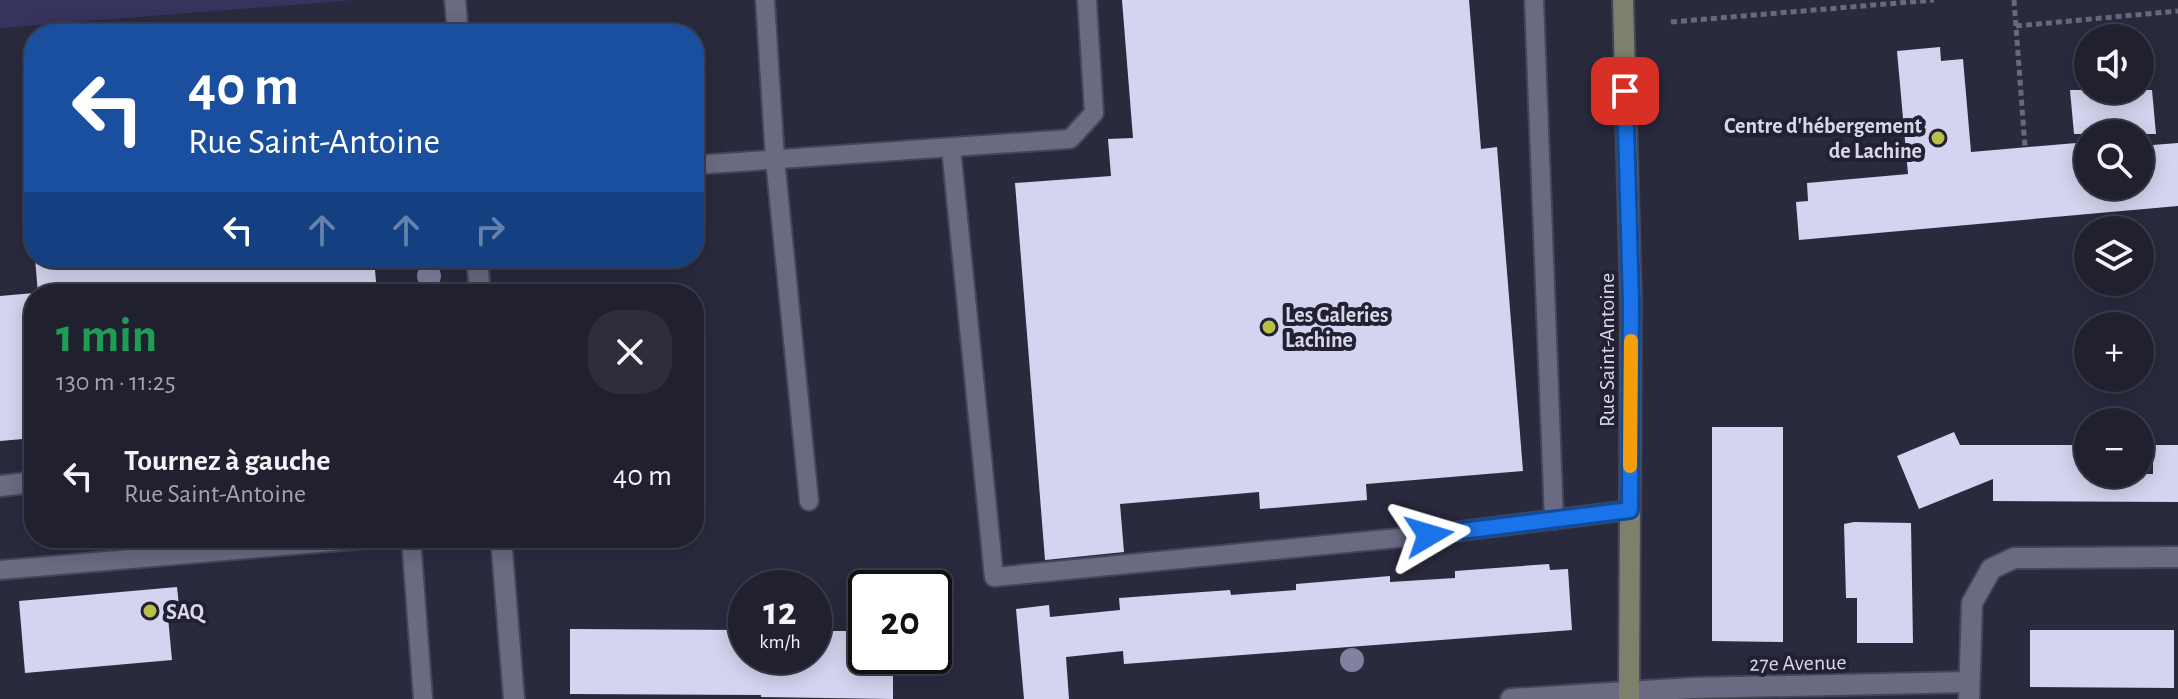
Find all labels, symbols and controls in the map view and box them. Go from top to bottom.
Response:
map controls [2074,24,2154,488]
button: sound [2074,24,2154,104]
icon: left [56,56,160,160]
pin [1591,57,1659,125]
text: 40 m [188,59,299,115]
icon: arrive [1603,69,1647,113]
place label: Centre d'hébergement de Lachine [1724,115,1923,162]
button: search [2074,120,2154,200]
text: Rue Saint-Antoine [188,124,440,160]
marker: Centre d'hébergement de Lachine [1929,129,1947,147]
icon: left [216,208,260,252]
icon: ahead [300,208,344,252]
icon: ahead [384,208,428,252]
icon: right [468,208,512,252]
button: layers [2074,216,2154,296]
street label: Rue Saint-Antoine [1596,273,1618,427]
place label: Les Galeries Lachine [1285,304,1388,351]
button: close [588,310,672,394]
button: + [2074,312,2154,392]
text: 1 min [56,313,157,361]
marker: Les Galeries Lachine [1260,318,1278,336]
text: 130 m · 11:25 [56,369,176,395]
button: − [2074,408,2154,488]
text: Tournez à gauche [124,446,331,476]
icon: left [56,454,100,498]
text: 40 m [613,461,672,491]
text: Rue Saint-Antoine [124,481,306,507]
position arrow [1387,493,1471,577]
speed limit sign: 20 [848,570,952,674]
text: 12 [763,592,797,632]
place label: SAQ [166,601,207,624]
marker: SAQ [141,602,159,620]
text: km/h [759,632,801,652]
street label: 27e Avenue [1749,651,1847,675]

